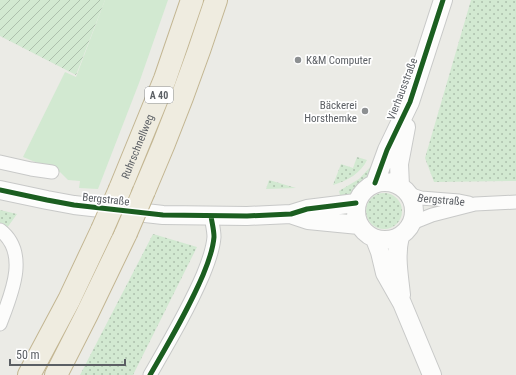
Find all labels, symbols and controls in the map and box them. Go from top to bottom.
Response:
place label: K&M Computer [306,54,372,67]
marker: K&M Computer [293,55,303,65]
street label: Vierhausstraße [385,56,420,122]
road number: A 40 [145,87,173,103]
place label: Bäckerei Horsthemke [304,99,357,125]
marker: Bäckerei Horsthemke [360,106,370,116]
street label: Ruhrschnellweg [119,112,157,181]
street label: Bergstraße [82,191,130,208]
street label: Bergstraße [416,191,466,209]
scale bar [10,341,125,367]
text: 50 m [16,348,40,362]

